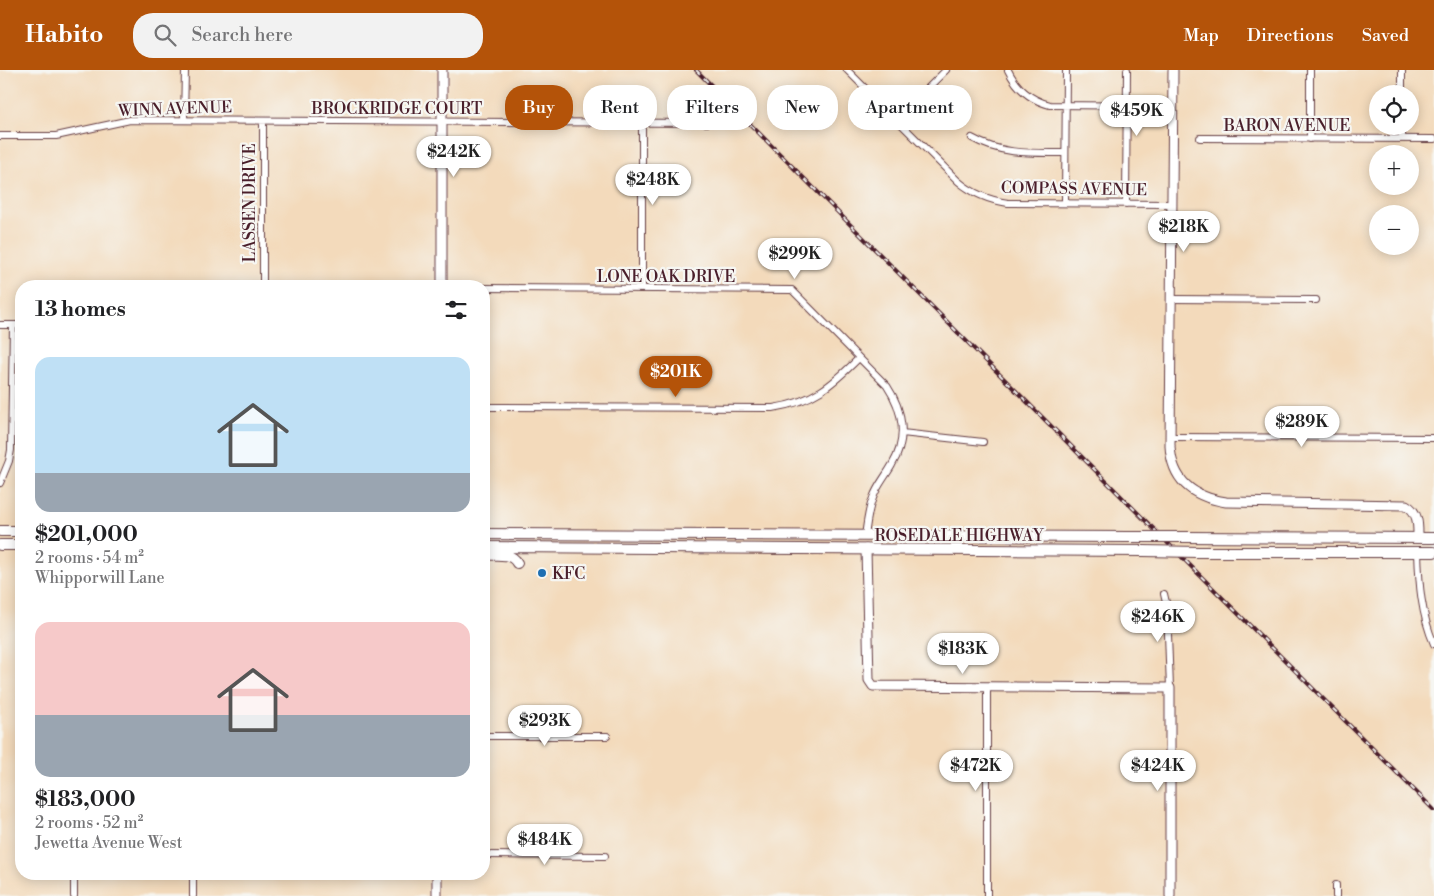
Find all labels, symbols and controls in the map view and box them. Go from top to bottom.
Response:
search box [133,13,483,58]
text: Habito [25,20,103,50]
icon: search [151,21,179,49]
text: Search here [191,23,293,47]
text: Map [1183,24,1219,47]
text: Directions [1247,24,1334,47]
text: Saved [1362,24,1409,47]
chip: Buy [505,85,573,130]
chip: Rent [583,85,657,130]
chip: Filters [667,85,757,130]
chip: New [767,85,838,130]
chip: Apartment [848,85,972,130]
map controls [1369,85,1419,255]
button: locate [1369,85,1419,135]
pin: $459K [1102,94,1172,137]
street label: WINN AVENUE [117,97,232,121]
street label: BROCKRIDGE COURT [311,99,482,119]
text: $459K [1110,101,1164,121]
street label: BARON AVENUE [1223,116,1350,136]
pin: $242K [419,136,489,178]
text: $242K [427,142,481,162]
street label: LASSEN DRIVE [240,144,260,262]
button: + [1369,145,1419,195]
pin: $248K [618,164,688,206]
text: $248K [626,170,680,190]
street label: COMPASS AVENUE [1001,178,1147,200]
button: − [1369,205,1419,255]
pin: $218K [1149,210,1219,253]
text: $218K [1159,217,1209,237]
pin: $299K [760,238,830,280]
text: $299K [769,244,821,264]
street label: LONE OAK DRIVE [597,267,735,287]
icon: filters [442,296,470,324]
text: 13 homes [35,297,126,323]
pin: $201K [641,356,711,398]
text: $201K [650,362,702,382]
icon: home [208,390,298,480]
pin: $289K [1267,406,1337,448]
text: $289K [1276,412,1328,432]
text: $201,000 [35,522,138,548]
street label: ROSEDALE HIGHWAY [875,526,1045,546]
text: 2 rooms · 54 m² [35,548,144,568]
place label: KFC [552,564,585,584]
marker: KFC [536,567,548,579]
text: Whipporwill Lane [35,568,165,588]
pin: $246K [1123,600,1193,643]
text: $246K [1131,607,1185,627]
pin: $183K [928,632,998,675]
text: $183K [938,639,988,659]
icon: home [208,655,298,745]
pin: $293K [510,704,580,747]
text: $293K [519,711,571,731]
pin: $472K [941,750,1011,792]
pin: $424K [1123,750,1193,792]
text: $472K [950,756,1002,776]
text: $424K [1131,756,1185,776]
text: $183,000 [35,787,136,813]
text: 2 rooms · 52 m² [35,813,143,833]
pin: $484K [510,824,580,866]
text: $484K [518,830,572,850]
text: Jewetta Avenue West [35,833,182,853]

